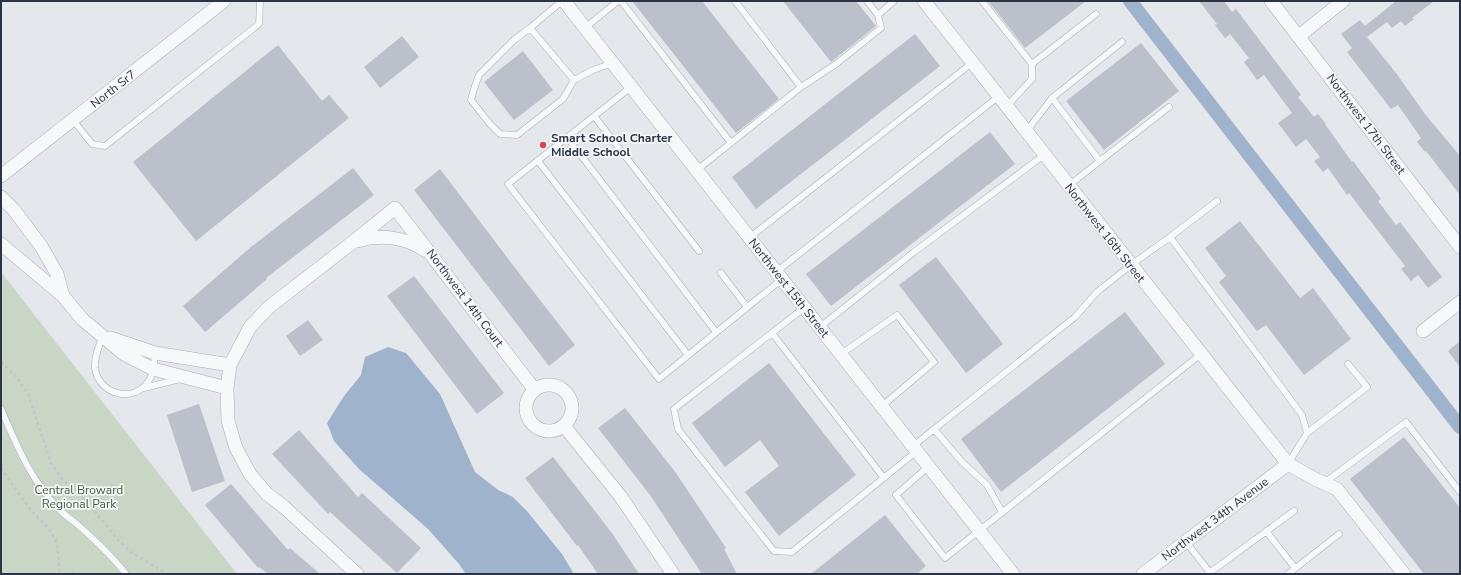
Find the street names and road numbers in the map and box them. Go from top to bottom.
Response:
street label: North Sr7 [87,66,139,112]
street label: Northwest 17th Street [1323,71,1410,178]
street label: Northwest 16th Street [1061,180,1149,287]
street label: Northwest 15th Street [745,235,833,342]
street label: Northwest 14th Court [423,246,508,351]
street label: Northwest 34th Avenue [1158,474,1272,564]

